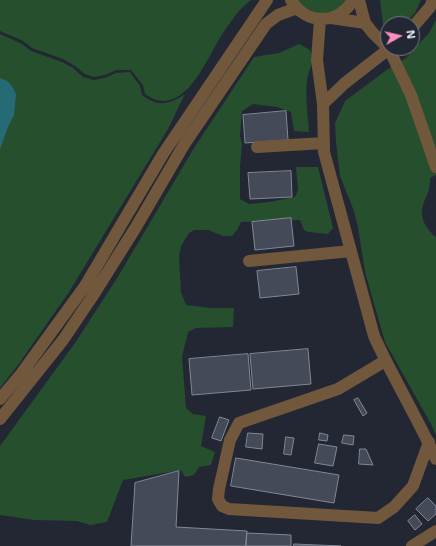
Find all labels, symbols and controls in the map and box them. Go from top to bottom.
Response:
north arrow [380,16,420,56]
text: N [403,29,419,40]

